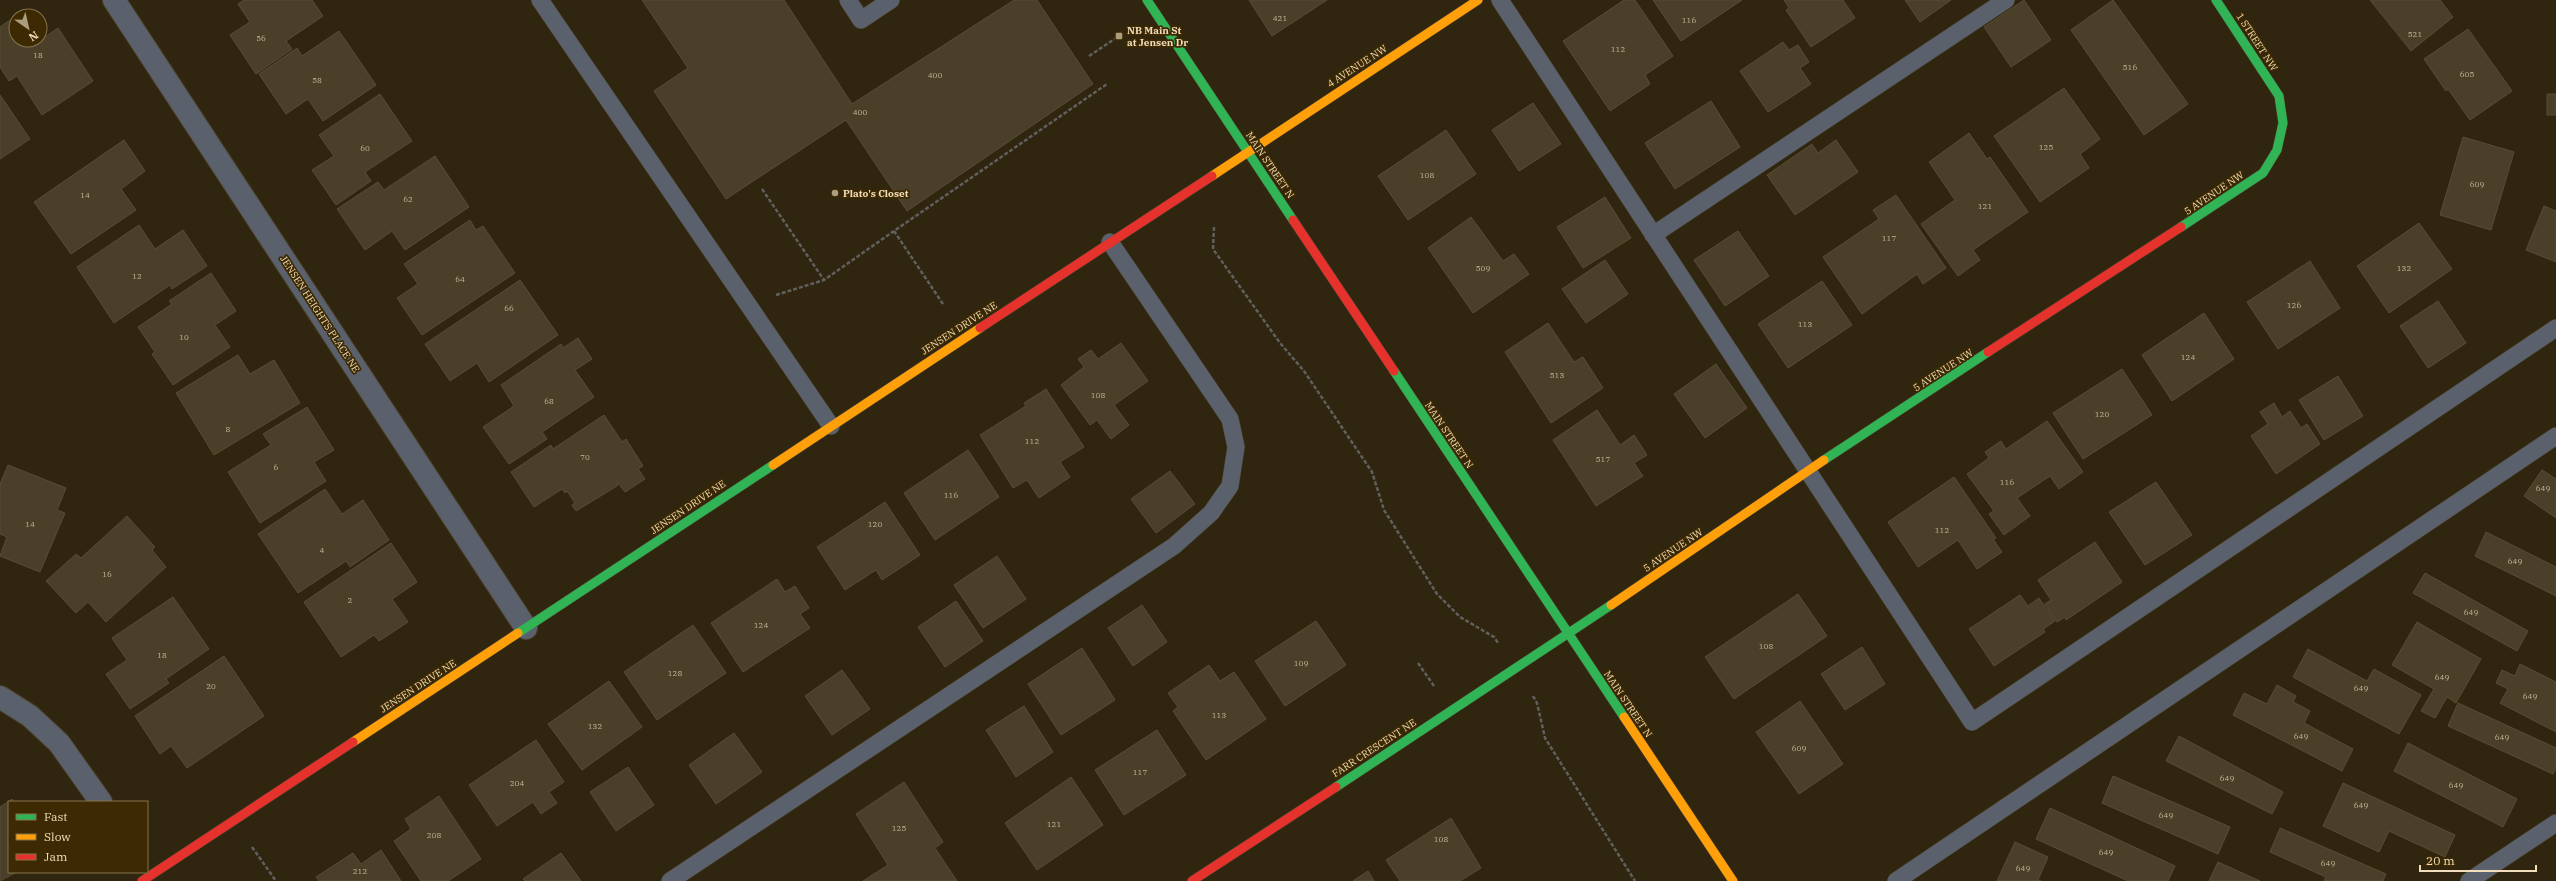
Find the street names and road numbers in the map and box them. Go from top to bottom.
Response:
street label: 1 STREET NW [2233,11,2281,74]
street label: 4 AVENUE NW [1324,42,1390,90]
street label: MAIN STREET N [1243,129,1297,201]
street label: 5 AVENUE NW [2182,168,2247,218]
street label: JENSEN HEIGHTS PLACE NE [277,253,363,375]
street label: JENSEN DRIVE NE [919,299,999,357]
street label: 5 AVENUE NW [1910,346,1976,394]
street label: MAIN STREET N [1422,399,1476,471]
street label: JENSEN DRIVE NE [648,477,728,537]
street label: 5 AVENUE NW [1641,525,1706,575]
street label: JENSEN DRIVE NE [378,657,458,715]
street label: MAIN STREET N [1601,668,1655,740]
street label: FARR CRESCENT NE [1330,716,1418,780]

